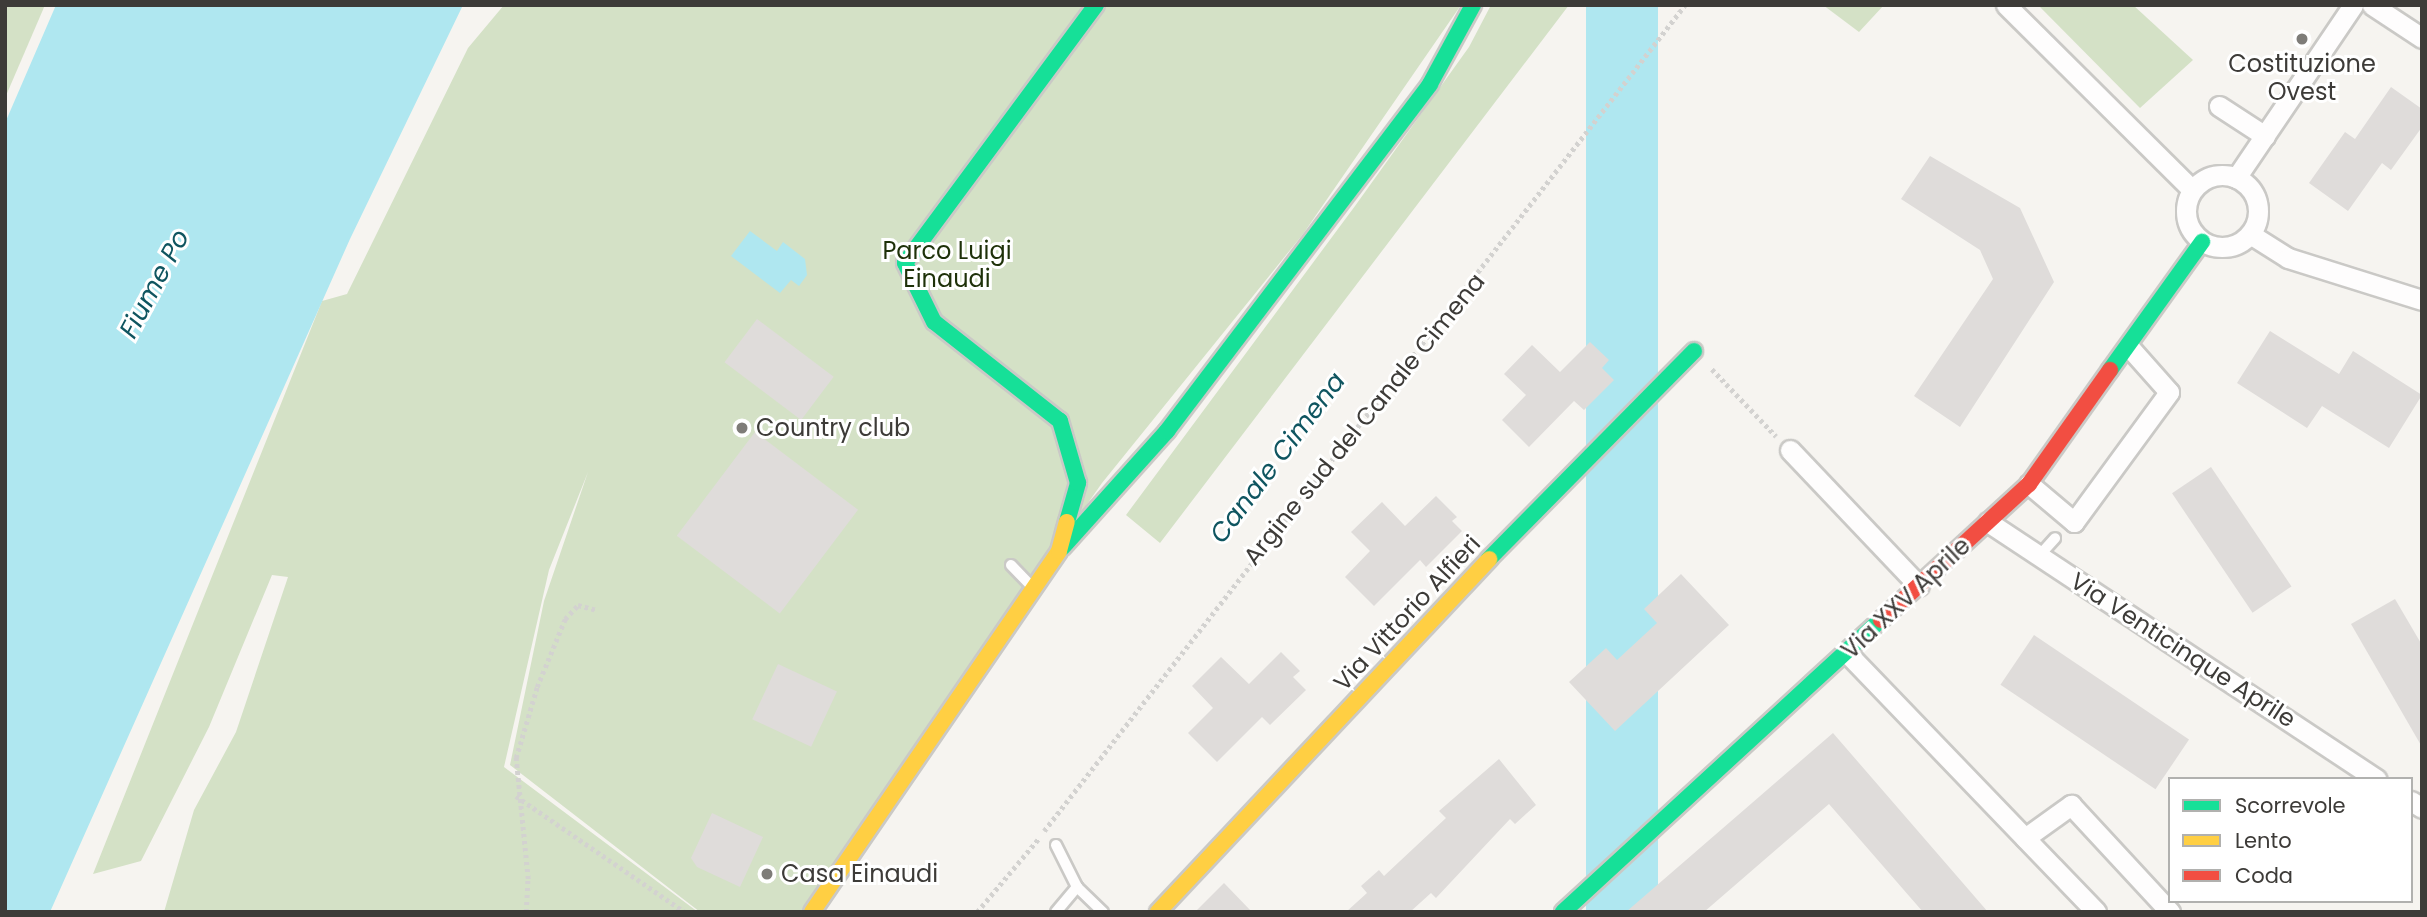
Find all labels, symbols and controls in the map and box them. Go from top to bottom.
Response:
marker: Costituzione Ovest [2294,31,2310,47]
place label: Costituzione Ovest [2228,50,2376,106]
water label: Fiume Po [113,224,197,344]
park label: Parco Luigi Einaudi [882,237,1012,293]
street label: Argine sud del Canale Cimena [1237,267,1491,571]
water label: Canale Cimena [1204,366,1352,550]
place label: Country club [756,414,910,442]
marker: Country club [734,420,750,436]
street label: Via Vittorio Alfieri [1328,529,1486,697]
street label: Via XXV Aprile [1836,531,1976,665]
street label: Via Venticinque Aprile [2065,566,2301,734]
legend [2168,777,2413,903]
text: Scorrevole [2235,791,2346,820]
text: Lento [2235,826,2292,855]
place label: Casa Einaudi [781,860,938,888]
text: Coda [2235,861,2293,890]
marker: Casa Einaudi [759,866,775,882]

